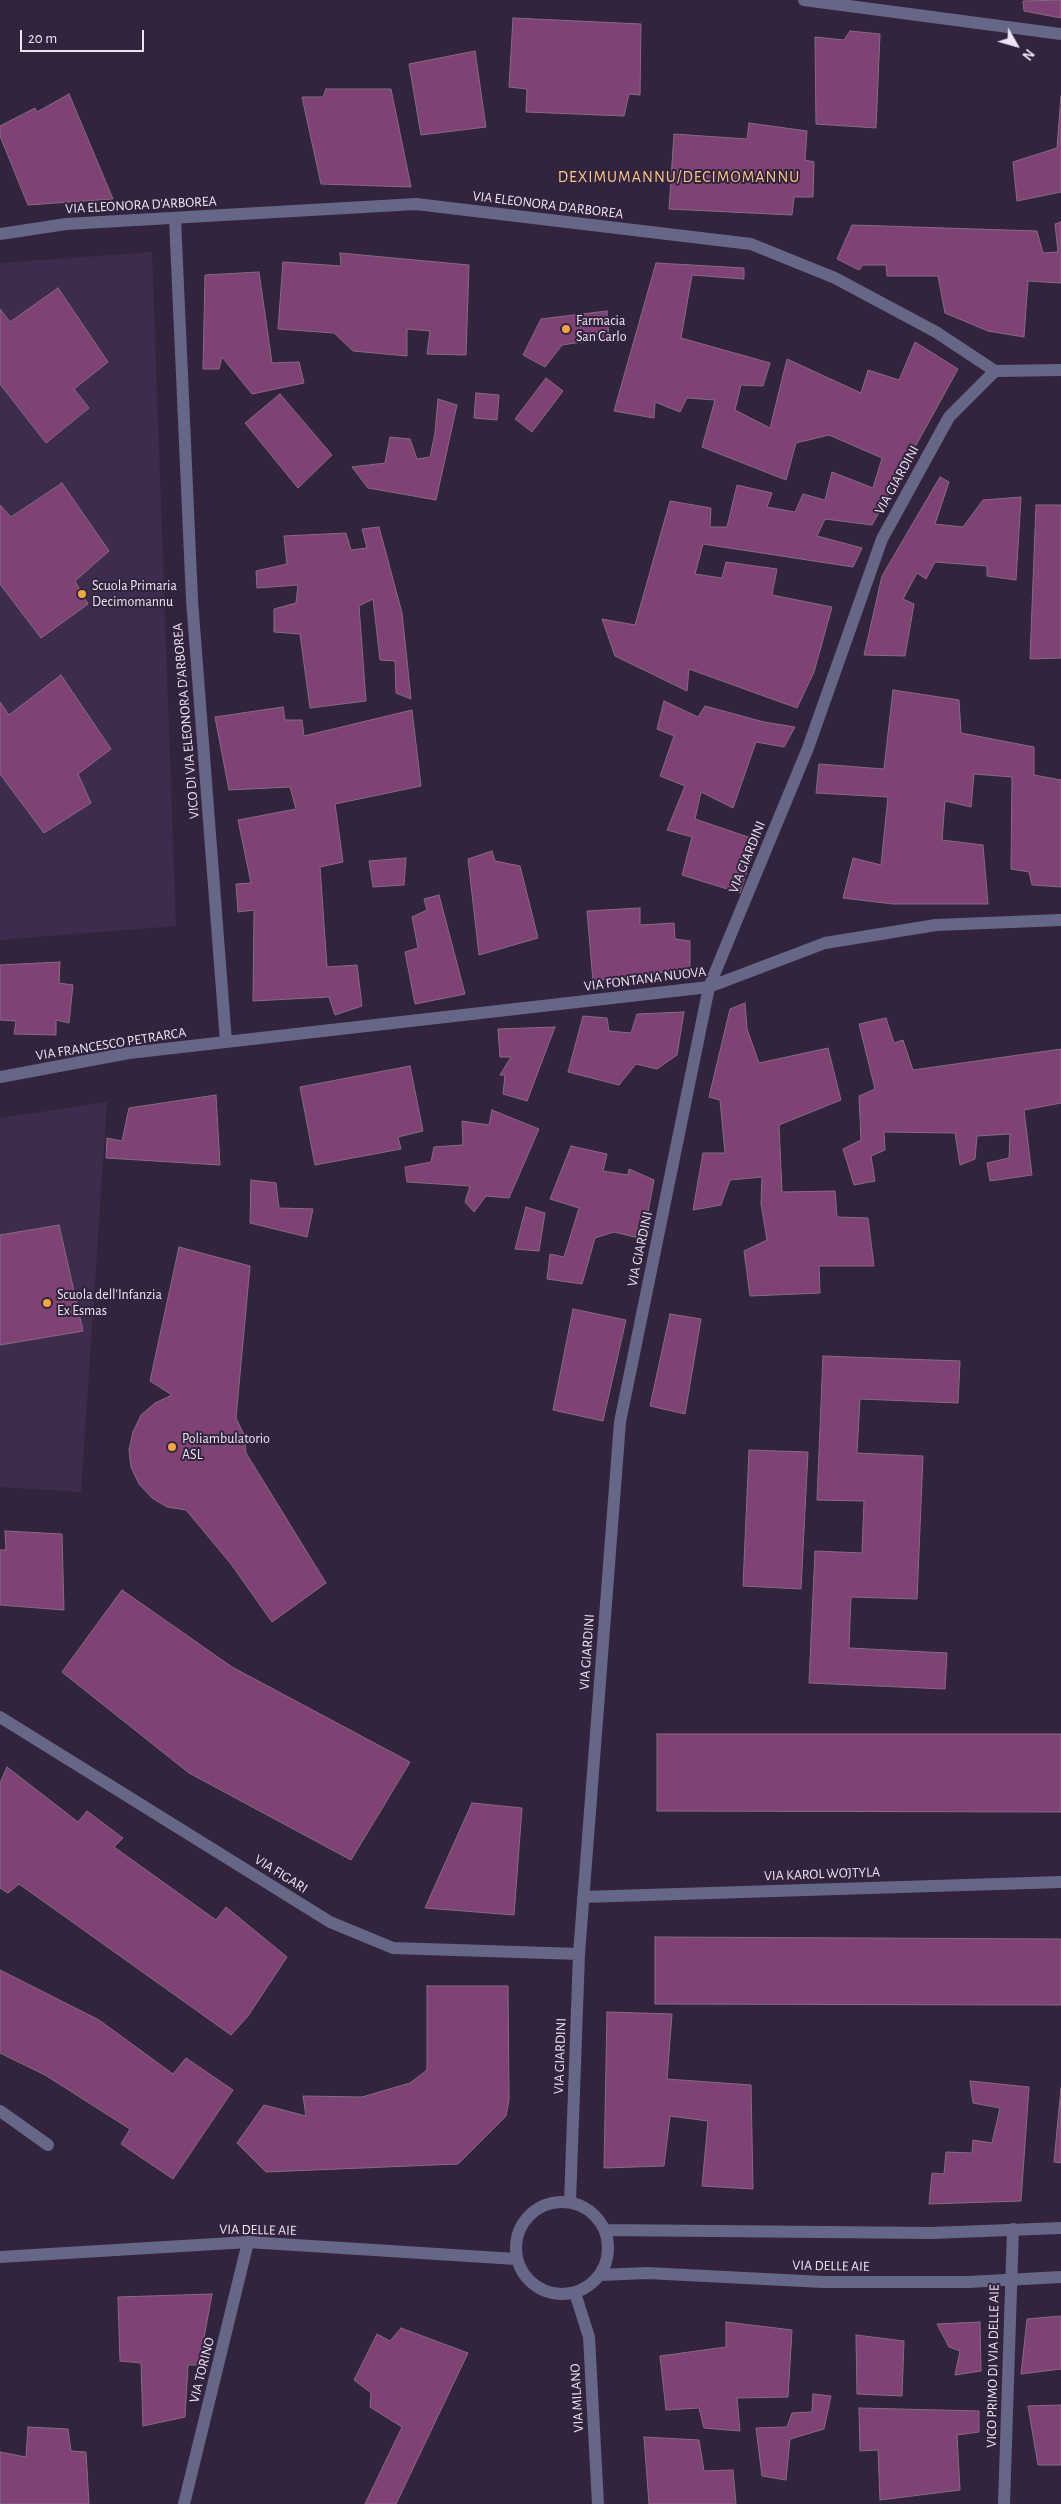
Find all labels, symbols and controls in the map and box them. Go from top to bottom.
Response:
scale bar [22,20,146,52]
north arrow [991,20,1041,70]
text: 20 m [28,31,57,46]
text: N [1019,46,1036,62]
district label: DEXIMUMANNU/DECIMOMANNU [555,167,803,187]
street label: VIA ELEONORA D'ARBOREA [472,187,624,223]
street label: VIA ELEONORA D'ARBOREA [65,193,217,217]
place label: Farmacia San Carlo [576,313,627,346]
marker: Farmacia San Carlo [560,323,572,335]
street label: VIA GIARDINI [871,443,923,517]
place label: Scuola Primaria Decimomannu [92,578,177,610]
marker: Scuola Primaria Decimomannu [76,588,88,600]
street label: VICO DI VIA ELEONORA D'ARBOREA [169,622,203,820]
street label: VIA GIARDINI [725,819,769,895]
street label: VIA FONTANA NUOVA [583,963,707,995]
street label: VIA FRANCESCO PETRARCA [35,1024,187,1064]
street label: VIA GIARDINI [624,1210,656,1288]
place label: Scuola dell'Infanzia Ex Esmas [57,1287,162,1320]
marker: Scuola dell'Infanzia Ex Esmas [41,1297,53,1309]
place label: Poliambulatorio ASL [182,1431,270,1464]
marker: Poliambulatorio ASL [166,1441,178,1453]
street label: VIA GIARDINI [576,1613,598,1691]
street label: VIA FIGARI [251,1851,311,1897]
street label: VIA KAROL WOJTYLA [764,1864,880,1884]
street label: VIA GIARDINI [550,2018,570,2094]
street label: VIA DELLE AIE [219,2221,297,2239]
street label: VIA DELLE AIE [792,2257,870,2275]
street label: VICO PRIMO DI VIA DELLE AIE [983,2284,1003,2448]
street label: VIA TORINO [186,2335,218,2405]
street label: VIA MILANO [567,2363,587,2433]

